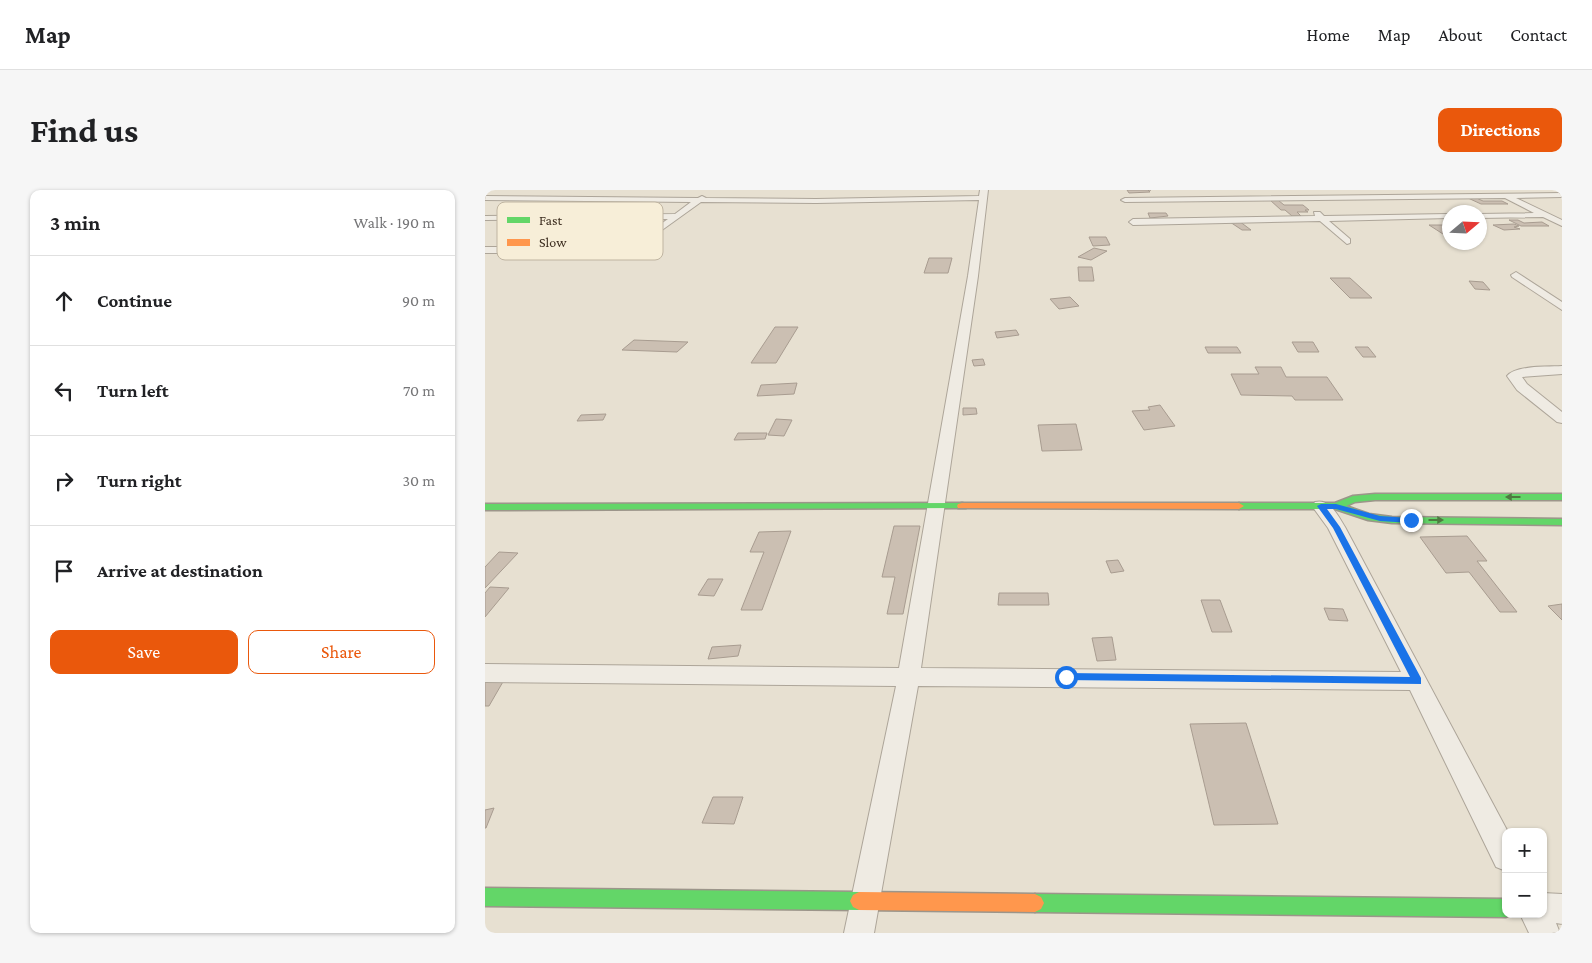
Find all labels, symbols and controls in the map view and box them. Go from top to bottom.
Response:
text: Map [25,21,71,48]
text: Home [1307,25,1350,45]
text: Map [1378,25,1410,45]
text: About [1438,25,1482,45]
text: Contact [1510,25,1567,45]
button: Directions [1438,108,1562,152]
text: Find us [30,111,138,150]
legend [497,202,663,260]
north arrow [1442,205,1487,250]
text: 3 min [50,211,100,235]
text: Fast [539,212,563,228]
text: Walk · 190 m [354,214,435,231]
text: Slow [539,234,567,250]
icon: ahead [50,287,78,315]
text: Continue [97,290,172,311]
text: 90 m [402,292,435,309]
icon: left [50,377,78,405]
text: Turn left [97,380,169,401]
text: 70 m [403,382,435,399]
icon: right [50,467,78,495]
text: Turn right [97,470,182,491]
text: 30 m [403,472,435,489]
one-way arrow [1505,493,1521,501]
route end [1400,509,1423,532]
one-way arrow [1428,517,1444,525]
icon: arrive [50,557,78,585]
text: Arrive at destination [97,560,263,581]
button: Save [50,630,238,674]
button: Share [248,630,435,674]
route start [1055,666,1078,689]
map controls [1502,828,1547,918]
button: + [1502,828,1547,873]
button: − [1502,873,1547,918]

